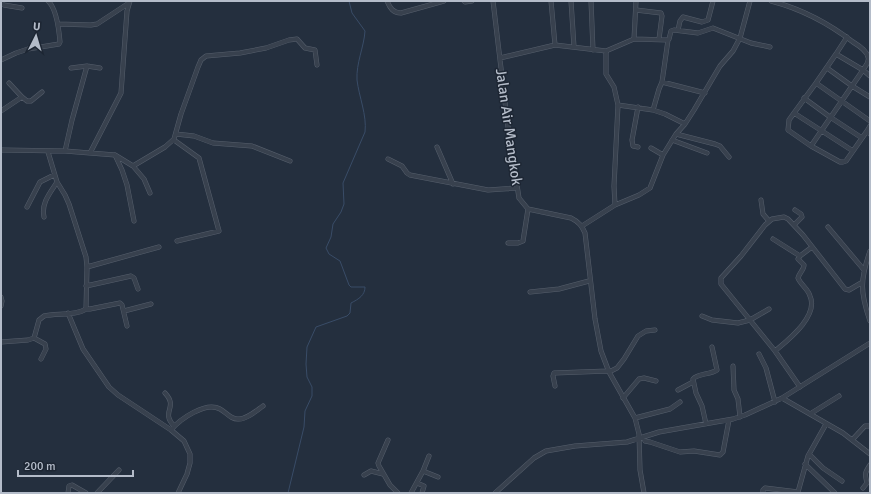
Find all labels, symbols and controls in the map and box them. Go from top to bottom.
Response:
north arrow [16,16,56,56]
text: U [33,20,41,33]
street label: Jalan Air Mangkok [492,67,526,187]
scale bar [18,452,133,478]
text: 200 m [24,459,56,474]

